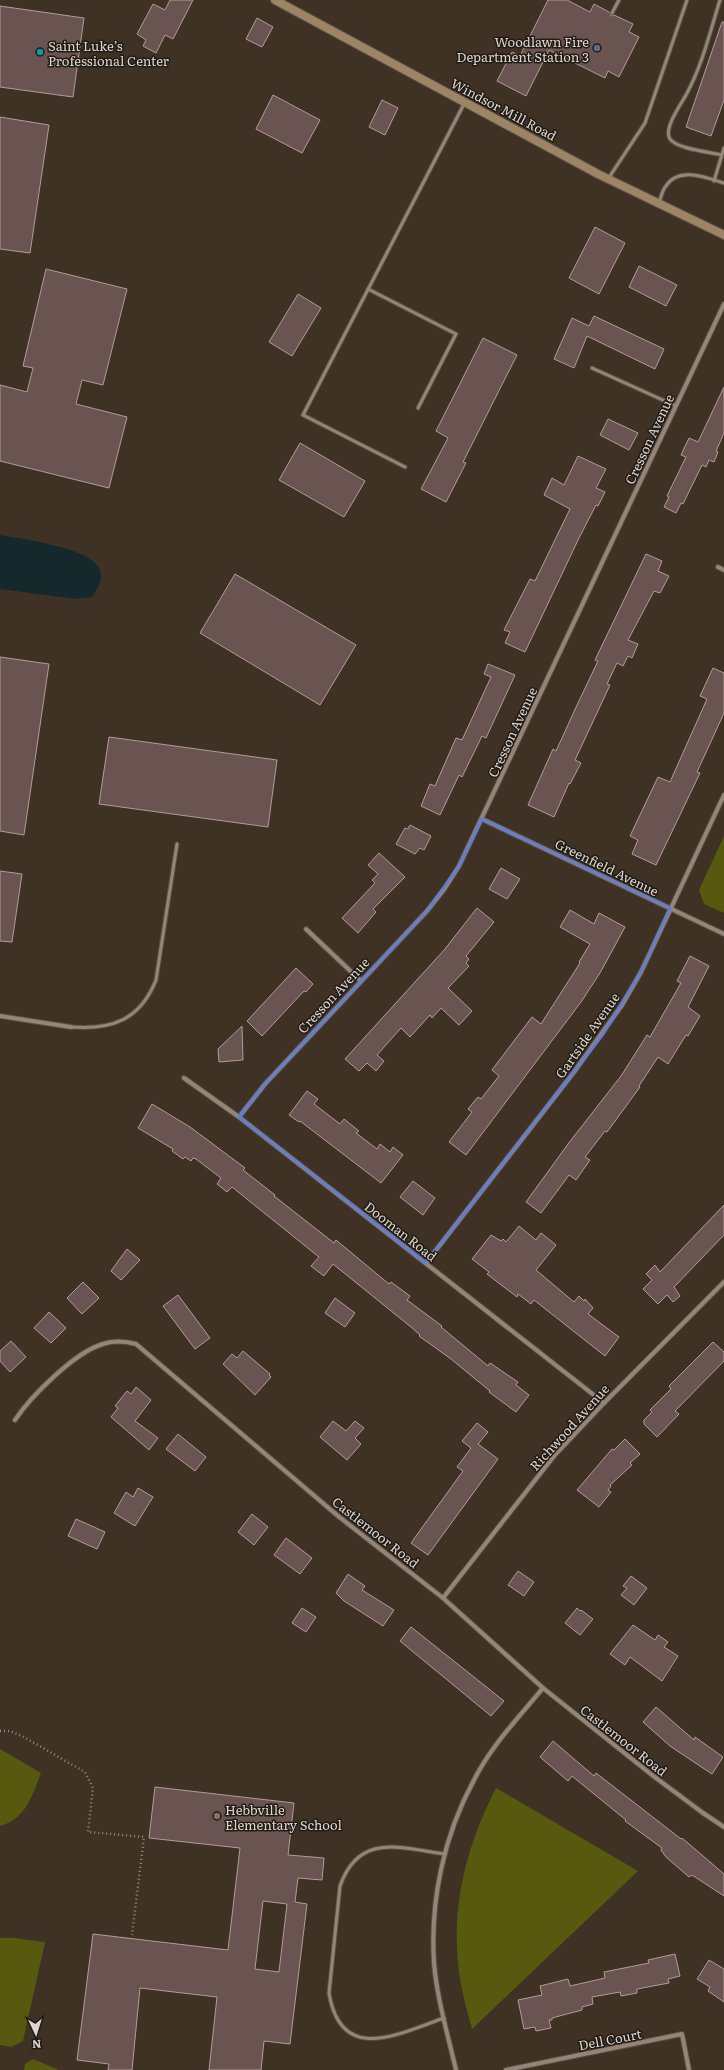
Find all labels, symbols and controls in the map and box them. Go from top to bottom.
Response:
place label: Woodlawn Fire Department Station 3 [456,32,589,66]
place label: Saint Luke’s Professional Center [48,36,170,70]
marker: Woodlawn Fire Department Station 3 [592,43,602,53]
marker: Saint Luke’s Professional Center [35,47,45,57]
street label: Windsor Mill Road [448,73,560,145]
street label: Cresson Avenue [620,390,678,487]
street label: Cresson Avenue [483,683,541,780]
street label: Greenfield Avenue [552,834,662,900]
street label: Cresson Avenue [293,953,373,1037]
street label: Gartside Avenue [550,988,624,1082]
street label: Dooman Road [361,1197,441,1265]
street label: Richwood Avenue [525,1379,613,1474]
street label: Castlemoor Road [329,1492,423,1572]
street label: Castlemoor Road [577,1700,671,1780]
place label: Hebbville Elementary School [225,1800,342,1834]
marker: Hebbville Elementary School [212,1811,222,1821]
north arrow [16,2014,56,2054]
street label: Dell Court [577,2023,644,2054]
text: N [32,2037,42,2053]

